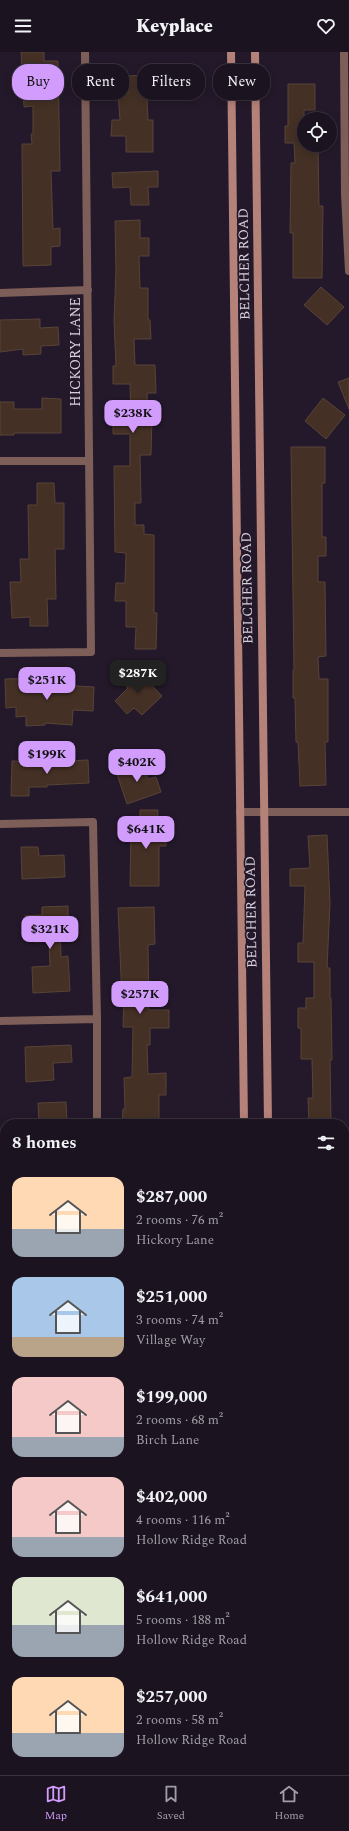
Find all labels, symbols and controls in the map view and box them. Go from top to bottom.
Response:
text: Keyplace [136,13,213,40]
icon: menu [12,15,34,37]
icon: heart [315,15,337,37]
chip: Buy [12,64,64,100]
chip: Rent [72,64,129,100]
chip: Filters [137,64,205,100]
chip: New [213,64,270,100]
map controls [297,112,337,152]
button: locate [297,112,337,152]
street label: BELCHER ROAD [233,208,255,320]
street label: HICKORY LANE [65,297,86,407]
pin: $238K [105,400,161,434]
text: $238K [113,403,153,423]
street label: BELCHER ROAD [236,532,258,644]
pin: $287K [110,660,166,694]
text: $287K [118,663,158,683]
pin: $251K [19,667,75,701]
text: $251K [27,670,67,690]
pin: $199K [19,741,75,775]
text: $199K [27,744,67,764]
pin: $402K [109,749,165,783]
text: $402K [117,752,157,772]
pin: $641K [118,816,174,850]
text: $641K [126,819,166,839]
street label: BELCHER ROAD [240,856,262,968]
pin: $321K [22,916,78,950]
text: $321K [30,919,70,939]
pin: $257K [112,981,168,1015]
text: $257K [120,984,160,1004]
text: 8 homes [12,1130,77,1156]
icon: filters [315,1132,337,1154]
text: $287,000 [136,1184,207,1210]
icon: home [44,1193,92,1241]
text: 2 rooms · 76 m² [136,1210,223,1230]
text: Hickory Lane [136,1230,214,1250]
text: $251,000 [136,1284,207,1310]
icon: home [44,1293,92,1341]
text: 3 rooms · 74 m² [136,1310,223,1330]
text: Village Way [136,1330,205,1350]
text: $199,000 [136,1384,207,1410]
icon: home [44,1393,92,1441]
text: 2 rooms · 68 m² [136,1410,223,1430]
text: Birch Lane [136,1430,199,1450]
text: $402,000 [136,1484,207,1510]
icon: home [44,1493,92,1541]
text: 4 rooms · 116 m² [136,1510,230,1530]
text: Hollow Ridge Road [136,1530,247,1550]
text: $641,000 [136,1584,207,1610]
icon: home [44,1593,92,1641]
text: 5 rooms · 188 m² [136,1610,230,1630]
text: Hollow Ridge Road [136,1630,247,1650]
text: $257,000 [136,1684,207,1710]
icon: home [44,1693,92,1741]
text: 2 rooms · 58 m² [136,1710,223,1730]
text: Hollow Ridge Road [136,1730,247,1750]
tab: Map [45,1783,67,1824]
tab: Saved [157,1783,185,1824]
tab: Home [275,1783,304,1824]

